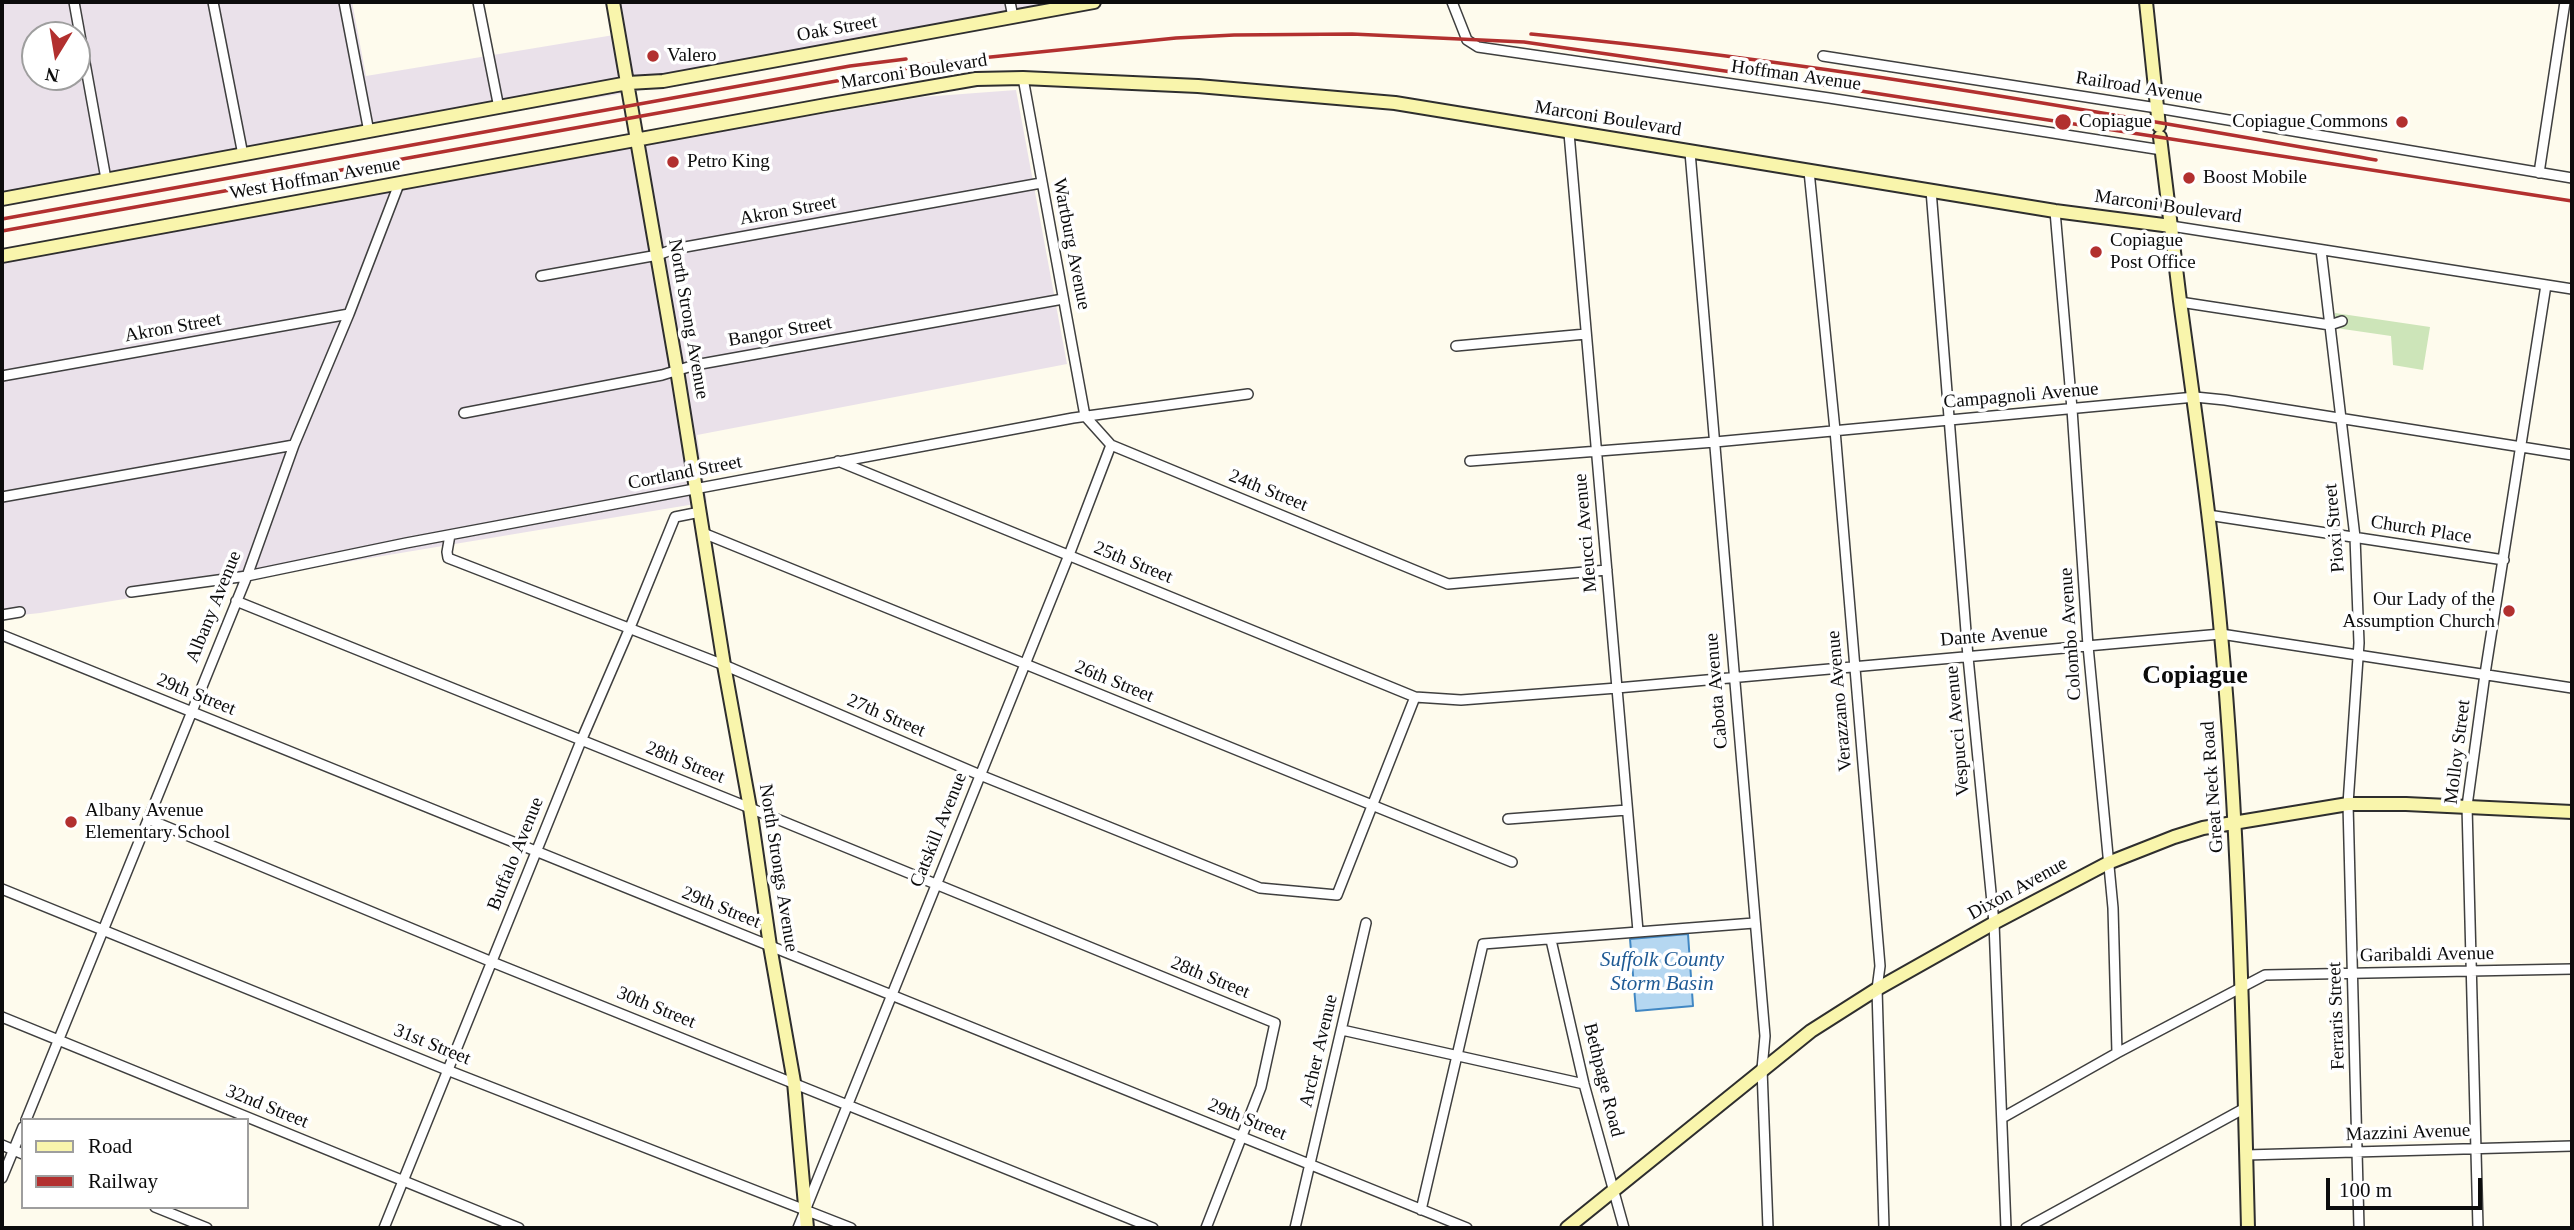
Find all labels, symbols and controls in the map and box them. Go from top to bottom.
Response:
street label: Oak Street [795,11,879,47]
north arrow [21,21,91,91]
place label: Valero [667,45,717,67]
marker: Valero [645,48,661,64]
street label: Marconi Boulevard [839,49,989,95]
street label: Hoffman Avenue [1730,56,1862,96]
text: N [44,64,61,87]
street label: Railroad Avenue [2074,67,2204,109]
street label: Marconi Boulevard [1533,96,1683,142]
place label: Copiague [2079,111,2152,133]
place label: Copiague Commons [2232,111,2388,133]
marker: Copiague [2053,112,2073,132]
marker: Copiague Commons [2394,114,2410,130]
place label: Petro King [687,151,770,173]
street label: West Hoffman Avenue [228,153,402,205]
marker: Petro King [665,154,681,170]
place label: Boost Mobile [2203,167,2307,189]
marker: Boost Mobile [2181,170,2197,186]
street label: Wartburg Avenue [1047,176,1095,312]
street label: Marconi Boulevard [2093,185,2243,229]
street label: Akron Street [738,191,838,231]
place label: Copiague Post Office [2110,230,2196,274]
street label: North Strong Avenue [663,237,713,401]
marker: Copiague Post Office [2088,244,2104,260]
street label: Akron Street [123,308,223,348]
street label: Bangor Street [726,312,834,352]
street label: Campagnoli Avenue [1943,378,2099,414]
street label: Cortland Street [626,451,744,495]
street label: 24th Street [1225,465,1311,517]
street label: Meucci Avenue [1569,473,1603,593]
street label: Pioxi Street [2320,483,2350,573]
street label: Church Place [2369,511,2473,549]
street label: 25th Street [1090,537,1176,589]
street label: Albany Avenue [181,548,247,666]
street label: Colombo Avenue [2055,567,2087,701]
place label: Our Lady of the Assumption Church [2342,589,2495,633]
marker: Our Lady of the Assumption Church [2501,603,2517,619]
street label: Dante Avenue [1939,620,2049,652]
street label: Verazzano Avenue [1822,630,1858,772]
street label: Cabota Avenue [1701,632,1733,750]
street label: 26th Street [1071,656,1157,708]
district label: Copiague [2142,660,2248,692]
street label: Vespucci Avenue [1941,665,1975,797]
street label: 29th Street [153,669,239,721]
street label: 27th Street [843,689,929,743]
street label: Molloy Street [2440,698,2476,806]
street label: Great Neck Road [2197,720,2229,854]
street label: 28th Street [642,737,728,789]
street label: Catskill Avenue [906,769,972,891]
street label: North Strongs Avenue [753,782,803,954]
street label: Buffalo Avenue [483,794,549,914]
place label: Albany Avenue Elementary School [85,800,230,844]
marker: Albany Avenue Elementary School [63,814,79,830]
street label: Dixon Avenue [1964,852,2072,926]
street label: 29th Street [678,882,764,934]
street label: Garibaldi Avenue [2360,942,2494,968]
water label: Suffolk County Storm Basin [1600,947,1724,997]
street label: 28th Street [1167,952,1253,1004]
street label: Ferraris Street [2324,962,2350,1070]
street label: 30th Street [613,982,699,1034]
street label: Archer Avenue [1295,992,1343,1110]
street label: 31st Street [390,1019,474,1071]
street label: Bethpage Road [1578,1021,1628,1139]
street label: 32nd Street [222,1080,312,1134]
street label: 29th Street [1204,1094,1290,1146]
legend [21,1118,248,1209]
street label: Mazzini Avenue [2345,1119,2471,1147]
text: Road [88,1134,132,1158]
scale bar [2329,1164,2485,1208]
text: Railway [88,1169,158,1193]
text: 100 m [2339,1178,2392,1202]

